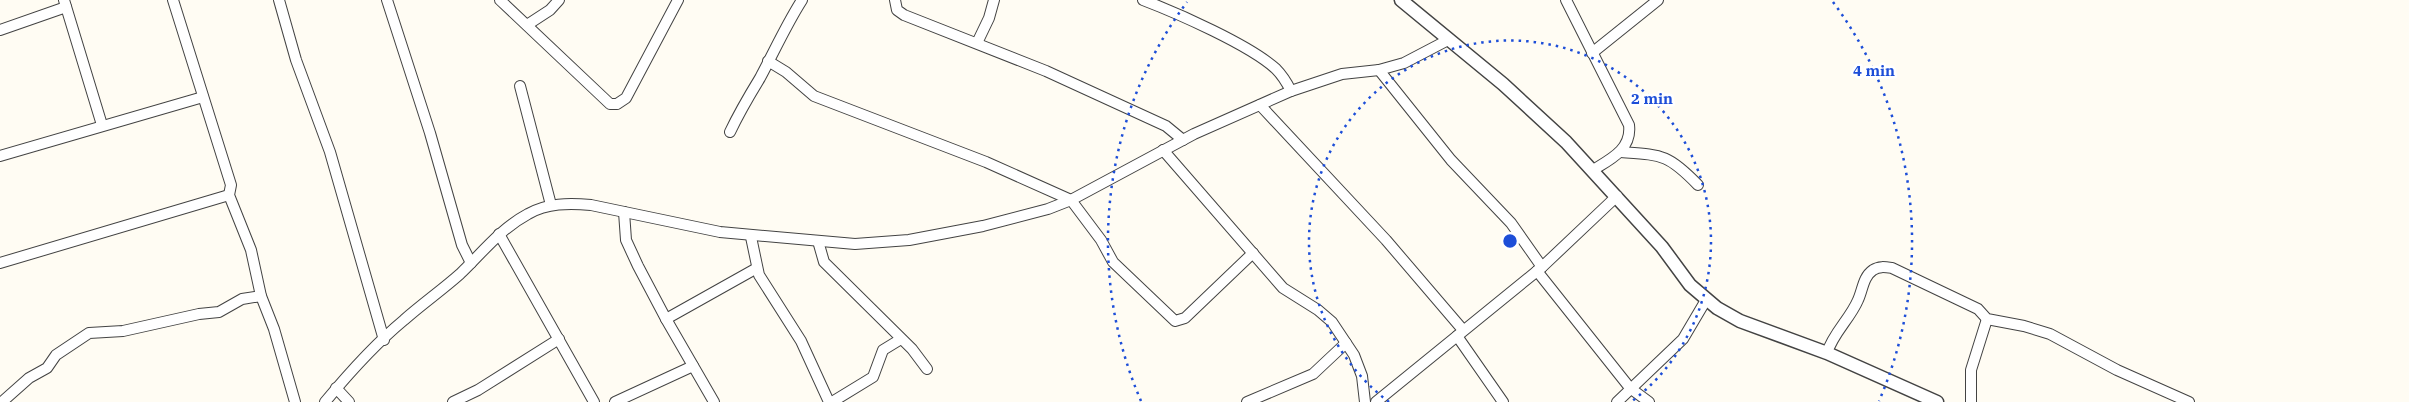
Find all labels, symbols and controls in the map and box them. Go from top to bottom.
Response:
text: 4 min [1853,61,1895,80]
text: 2 min [1631,89,1673,108]
centre of rings [1501,232,1519,250]

